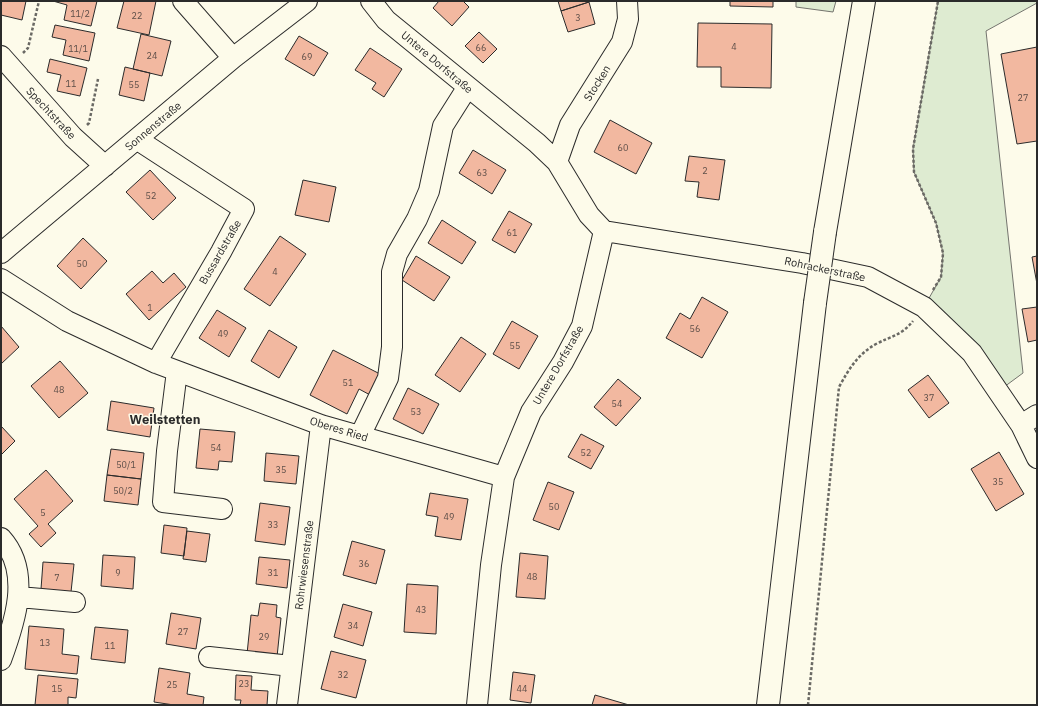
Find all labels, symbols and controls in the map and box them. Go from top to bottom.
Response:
house number: 11/2 [70,8,90,19]
house number: 22 [132,10,142,21]
house number: 3 [575,12,581,23]
street label: Untere Dorfstraße [398,28,476,96]
house number: 4 [731,41,737,52]
house number: 66 [476,42,486,53]
house number: 11/1 [68,43,88,54]
house number: 24 [147,50,157,61]
house number: 69 [302,51,312,62]
street label: Stocken [581,62,613,104]
house number: 11 [66,78,76,89]
house number: 55 [129,79,139,90]
street label: Spechtstraße [23,84,79,142]
house number: 27 [1018,92,1028,103]
street label: Sonnenstraße [122,98,184,154]
house number: 60 [618,142,628,153]
house number: 2 [702,165,708,176]
house number: 63 [477,167,487,178]
house number: 52 [146,190,156,201]
street label: Bussardstraße [196,217,244,287]
house number: 61 [507,227,517,238]
street label: Rohrackerstraße [783,254,867,284]
house number: 50 [77,258,87,269]
house number: 4 [272,266,278,277]
house number: 1 [147,302,153,313]
street label: Untere Dorfstraße [530,323,586,407]
house number: 56 [690,323,700,334]
house number: 49 [218,328,228,339]
house number: 55 [510,340,520,351]
house number: 51 [343,377,353,388]
house number: 48 [54,384,64,395]
house number: 37 [924,392,934,403]
house number: 54 [612,398,622,409]
house number: 53 [411,406,421,417]
district label: Weilstetten [130,411,200,428]
street label: Oberes Ried [308,413,370,445]
house number: 54 [211,442,221,453]
house number: 52 [581,447,591,458]
house number: 50/1 [116,459,136,470]
house number: 35 [276,464,286,475]
house number: 35 [993,476,1003,487]
house number: 50/2 [113,485,133,496]
house number: 50 [549,501,559,512]
house number: 5 [40,507,46,518]
house number: 49 [444,511,454,522]
house number: 33 [268,519,278,530]
street label: Rohrwiesenstraße [292,519,316,611]
house number: 36 [359,558,369,569]
house number: 9 [115,567,121,578]
house number: 31 [268,567,278,578]
house number: 48 [527,571,537,582]
house number: 7 [54,572,60,583]
house number: 43 [416,604,426,615]
house number: 34 [348,620,358,631]
house number: 27 [178,626,188,637]
house number: 29 [259,631,269,642]
house number: 13 [40,637,50,648]
house number: 11 [105,640,115,651]
house number: 32 [338,669,348,680]
house number: 23 [239,678,249,689]
house number: 25 [167,679,177,690]
house number: 15 [52,683,62,694]
house number: 44 [517,683,527,694]

